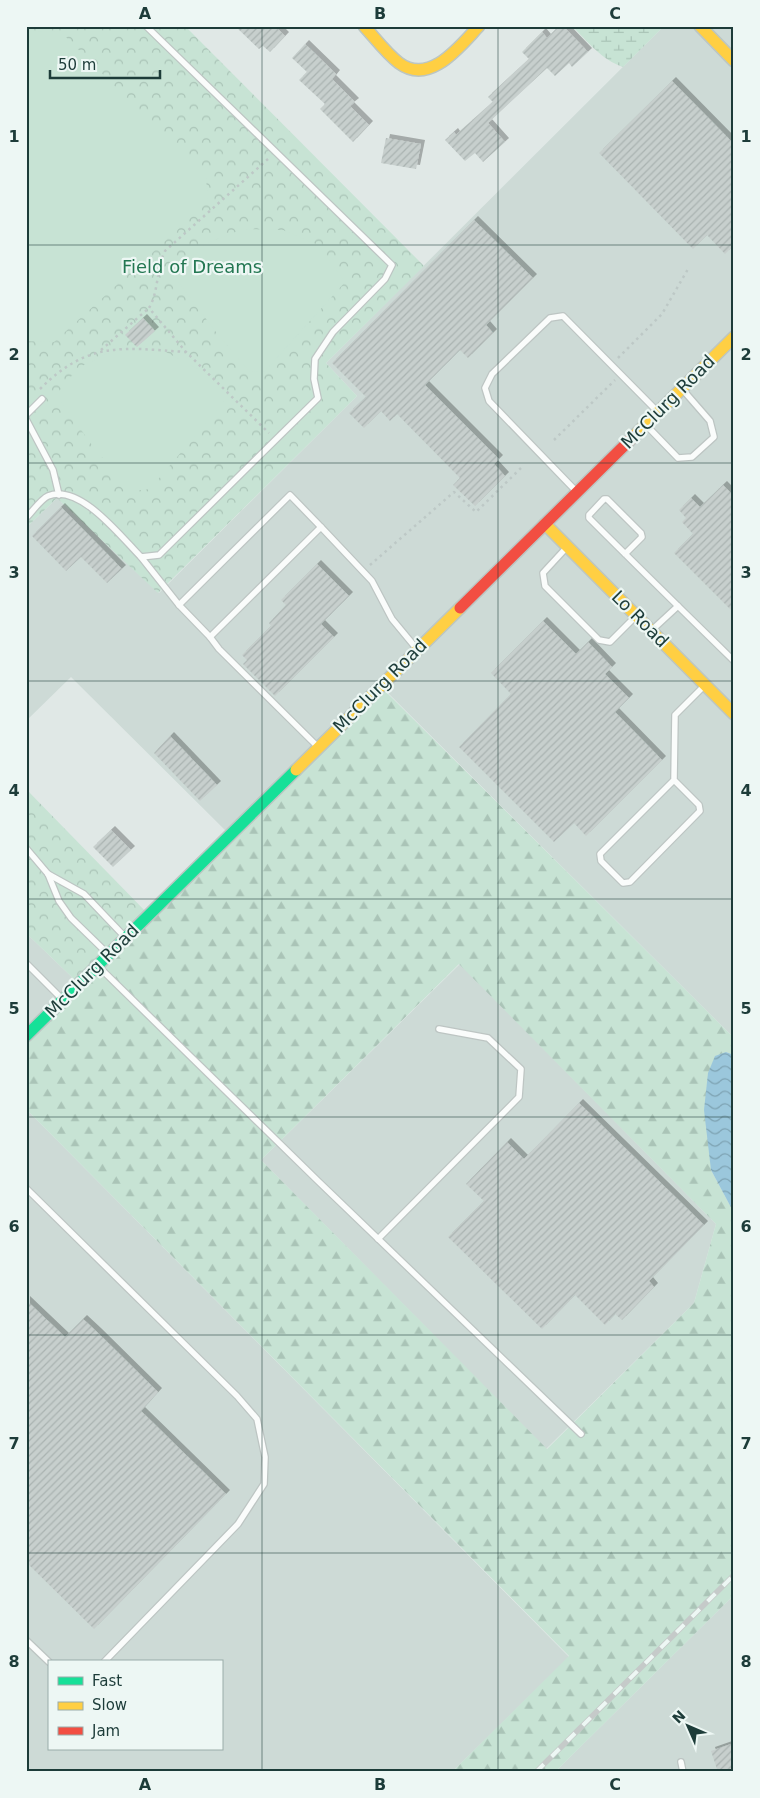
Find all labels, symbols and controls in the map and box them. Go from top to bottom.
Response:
text: A [139,4,152,23]
text: B [374,4,386,23]
text: C [609,4,621,23]
scale bar [50,48,160,80]
text: 50 m [58,56,96,74]
text: 1 [8,127,20,146]
text: 1 [740,127,752,146]
park label: Field of Dreams [122,256,262,277]
text: 2 [8,345,20,364]
text: 2 [740,345,752,364]
street label: McClurg Road [616,350,719,453]
text: 3 [8,563,20,582]
text: 3 [740,563,752,582]
street label: Lo Road [608,586,673,651]
street label: McClurg Road [328,634,431,737]
text: 4 [8,781,20,800]
text: 4 [740,781,752,800]
street label: McClurg Road [40,919,143,1022]
text: 5 [8,999,20,1018]
text: 5 [740,999,752,1018]
text: 6 [8,1217,20,1236]
text: 6 [740,1217,752,1236]
text: 7 [8,1434,20,1453]
text: 7 [740,1434,752,1453]
text: 8 [8,1652,20,1671]
text: 8 [740,1652,752,1671]
legend [48,1660,222,1750]
text: Fast [92,1672,122,1690]
text: Slow [92,1696,127,1714]
north arrow [662,1700,712,1750]
text: N [669,1707,689,1727]
text: Jam [91,1722,120,1740]
text: A [139,1775,152,1794]
text: B [374,1775,386,1794]
text: C [609,1775,621,1794]

